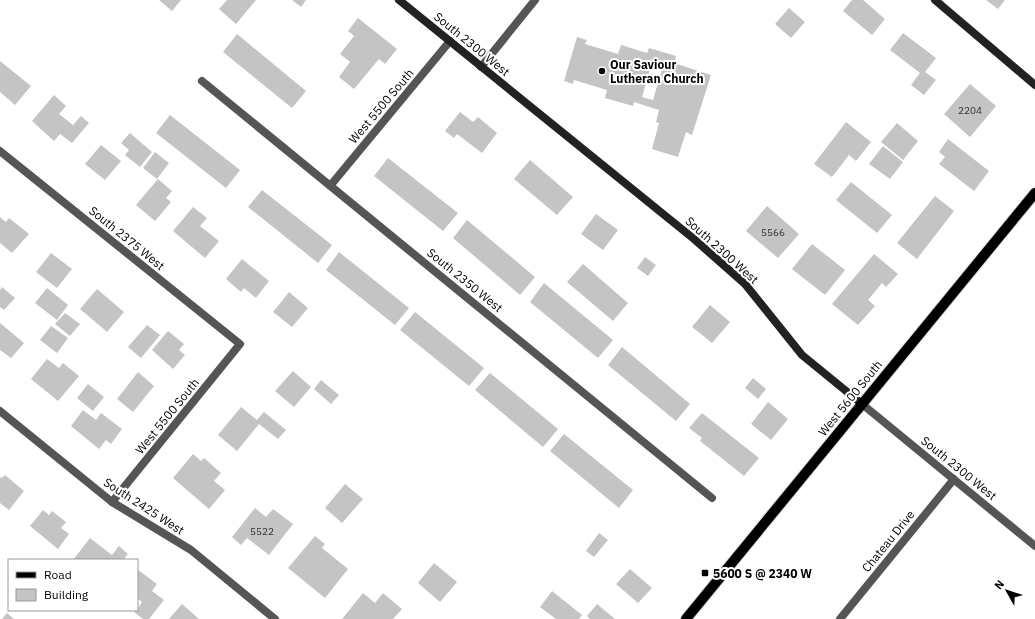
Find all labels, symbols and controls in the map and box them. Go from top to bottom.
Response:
street label: South 2300 West [431,9,513,79]
place label: Our Saviour Lutheran Church [610,57,704,86]
street label: West 5500 South [345,66,417,146]
marker: Our Saviour Lutheran Church [597,66,607,76]
house number: 2204 [958,104,982,117]
street label: South 2375 West [86,203,168,273]
street label: South 2300 West [682,213,762,287]
house number: 5566 [761,226,785,239]
street label: South 2350 West [424,245,506,315]
street label: West 5600 South [815,357,885,439]
street label: West 5500 South [132,375,202,457]
street label: South 2300 West [918,433,1000,503]
street label: South 2425 West [101,474,187,538]
street label: Chateau Drive [858,507,918,575]
house number: 5522 [250,525,274,538]
legend [8,559,138,611]
place label: 5600 S @ 2340 W [713,566,812,581]
text: Road [44,567,72,582]
marker: 5600 S @ 2340 W [700,568,710,578]
north arrow [987,571,1027,611]
text: N [991,577,1007,592]
text: Building [44,587,89,602]

